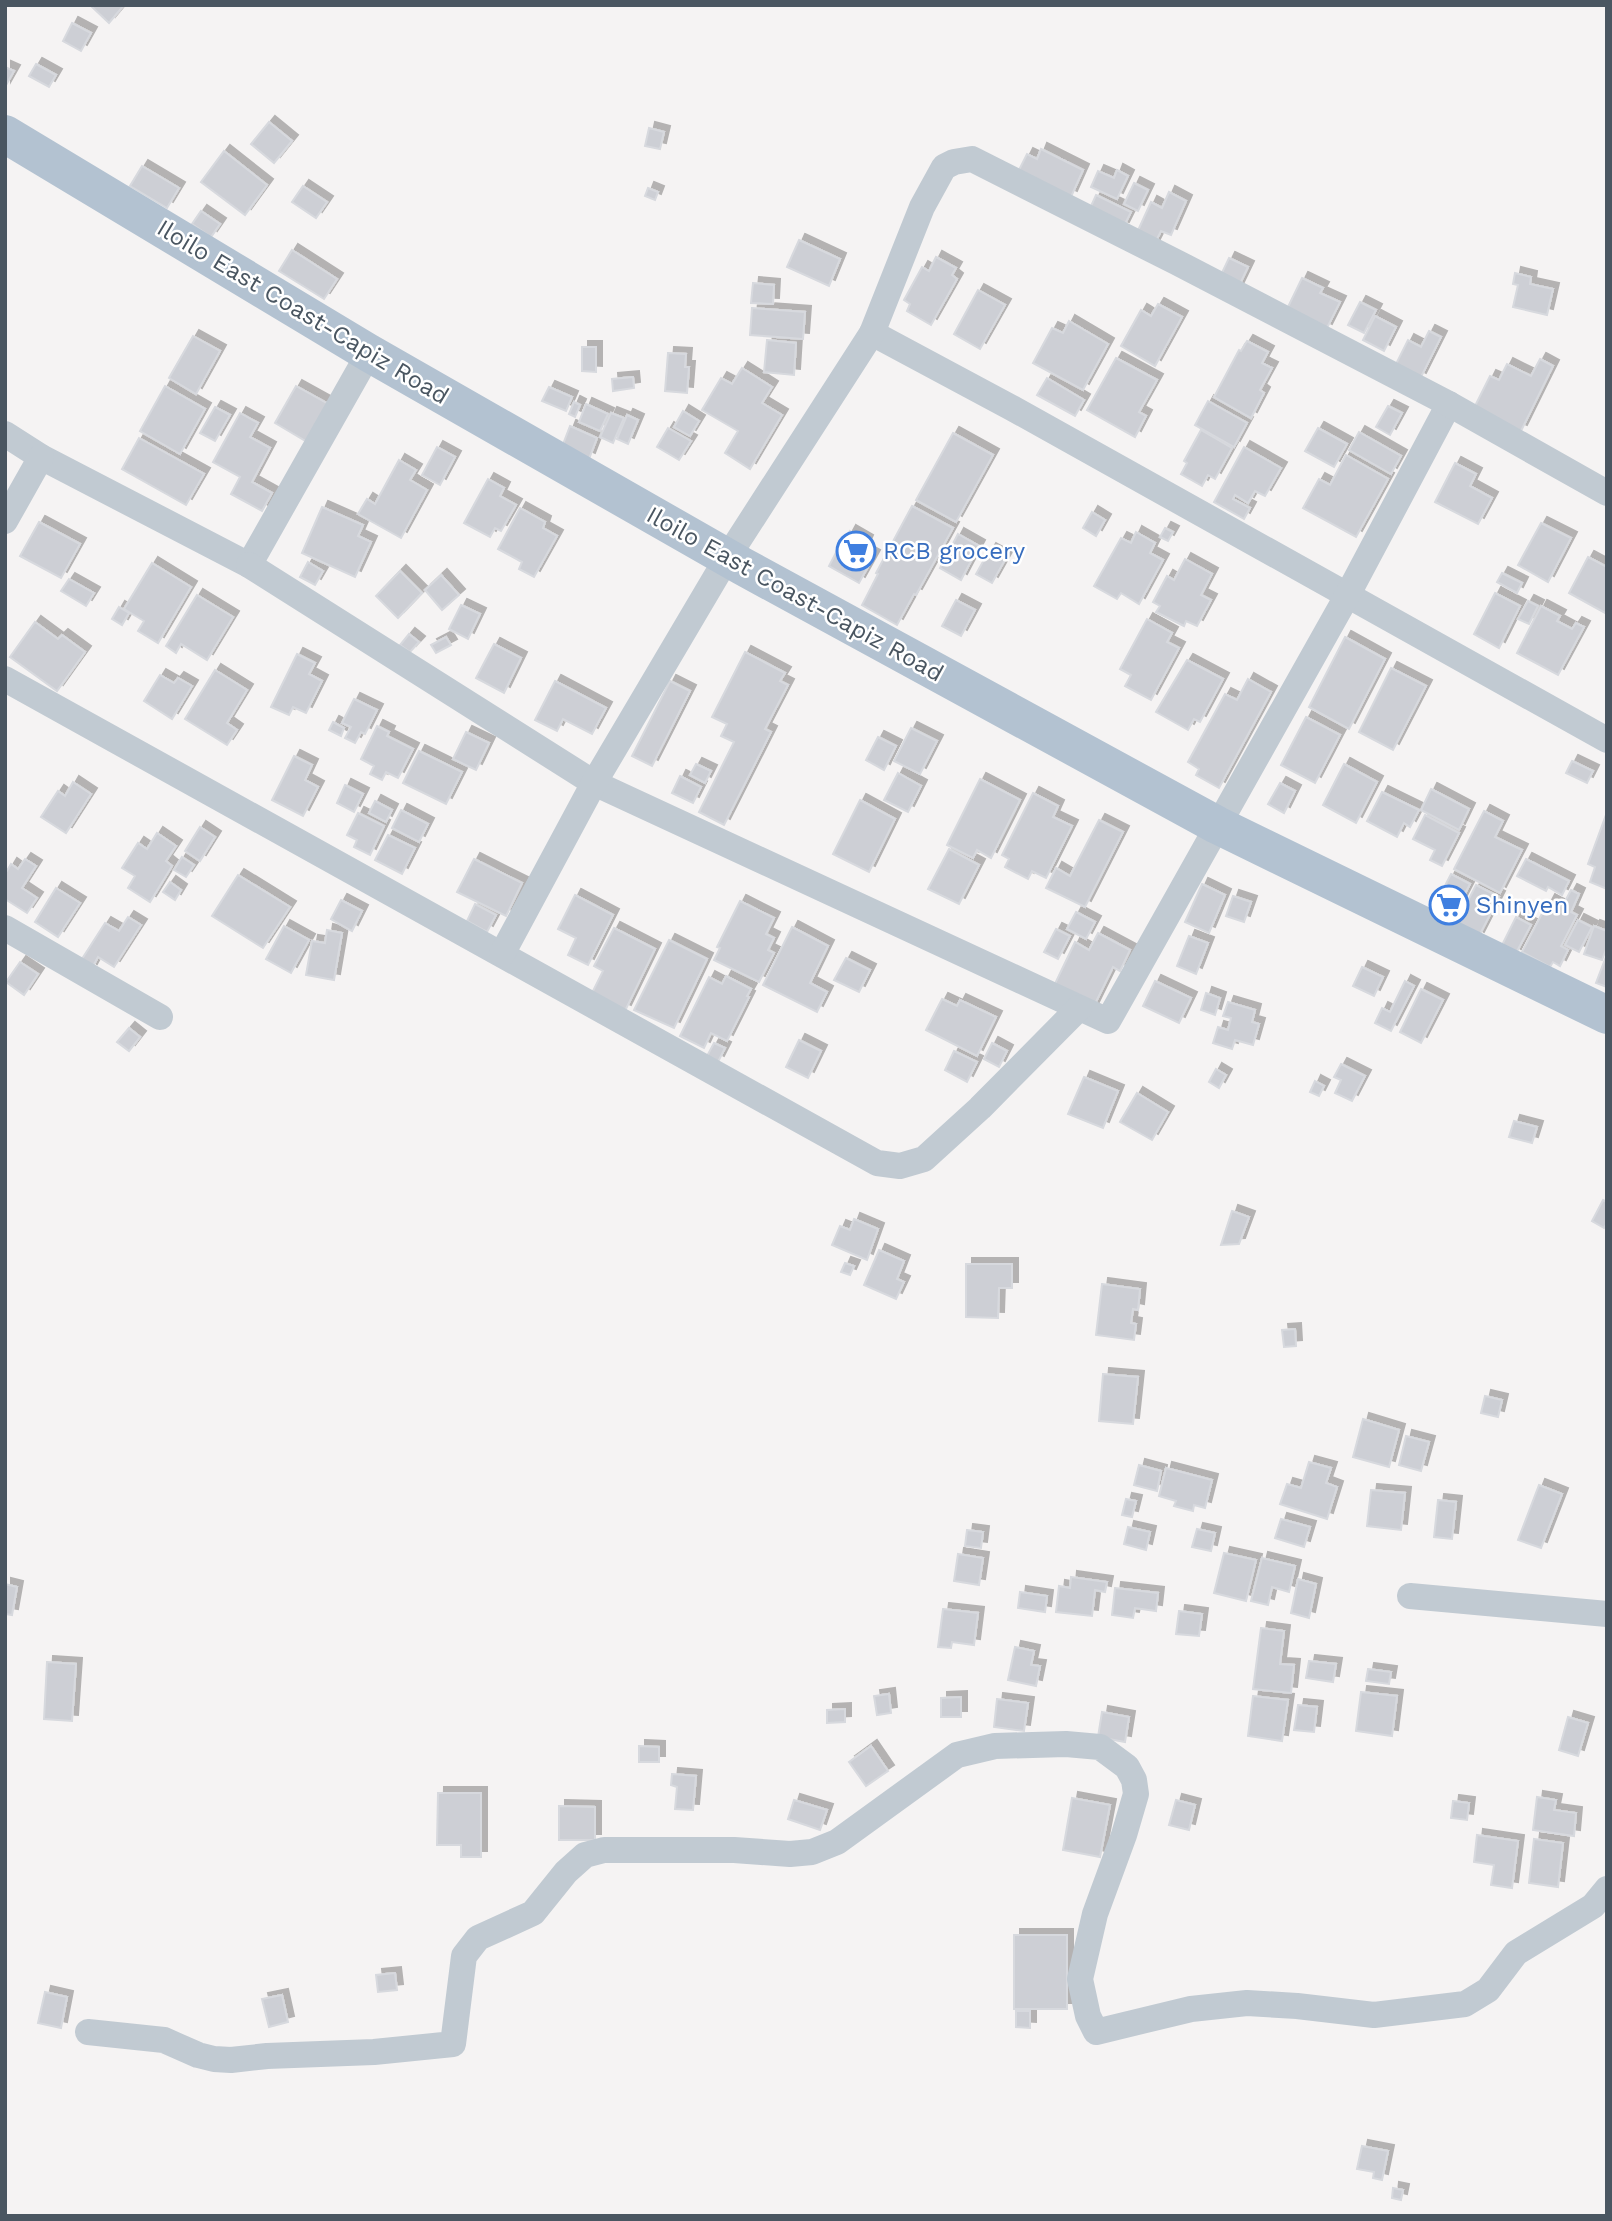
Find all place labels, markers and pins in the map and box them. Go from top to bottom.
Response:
supermarket icon: RCB grocery [835,530,877,572]
place label: RCB grocery [883,537,1026,565]
supermarket icon: Shinyen [1428,884,1470,926]
place label: Shinyen [1476,891,1568,919]

